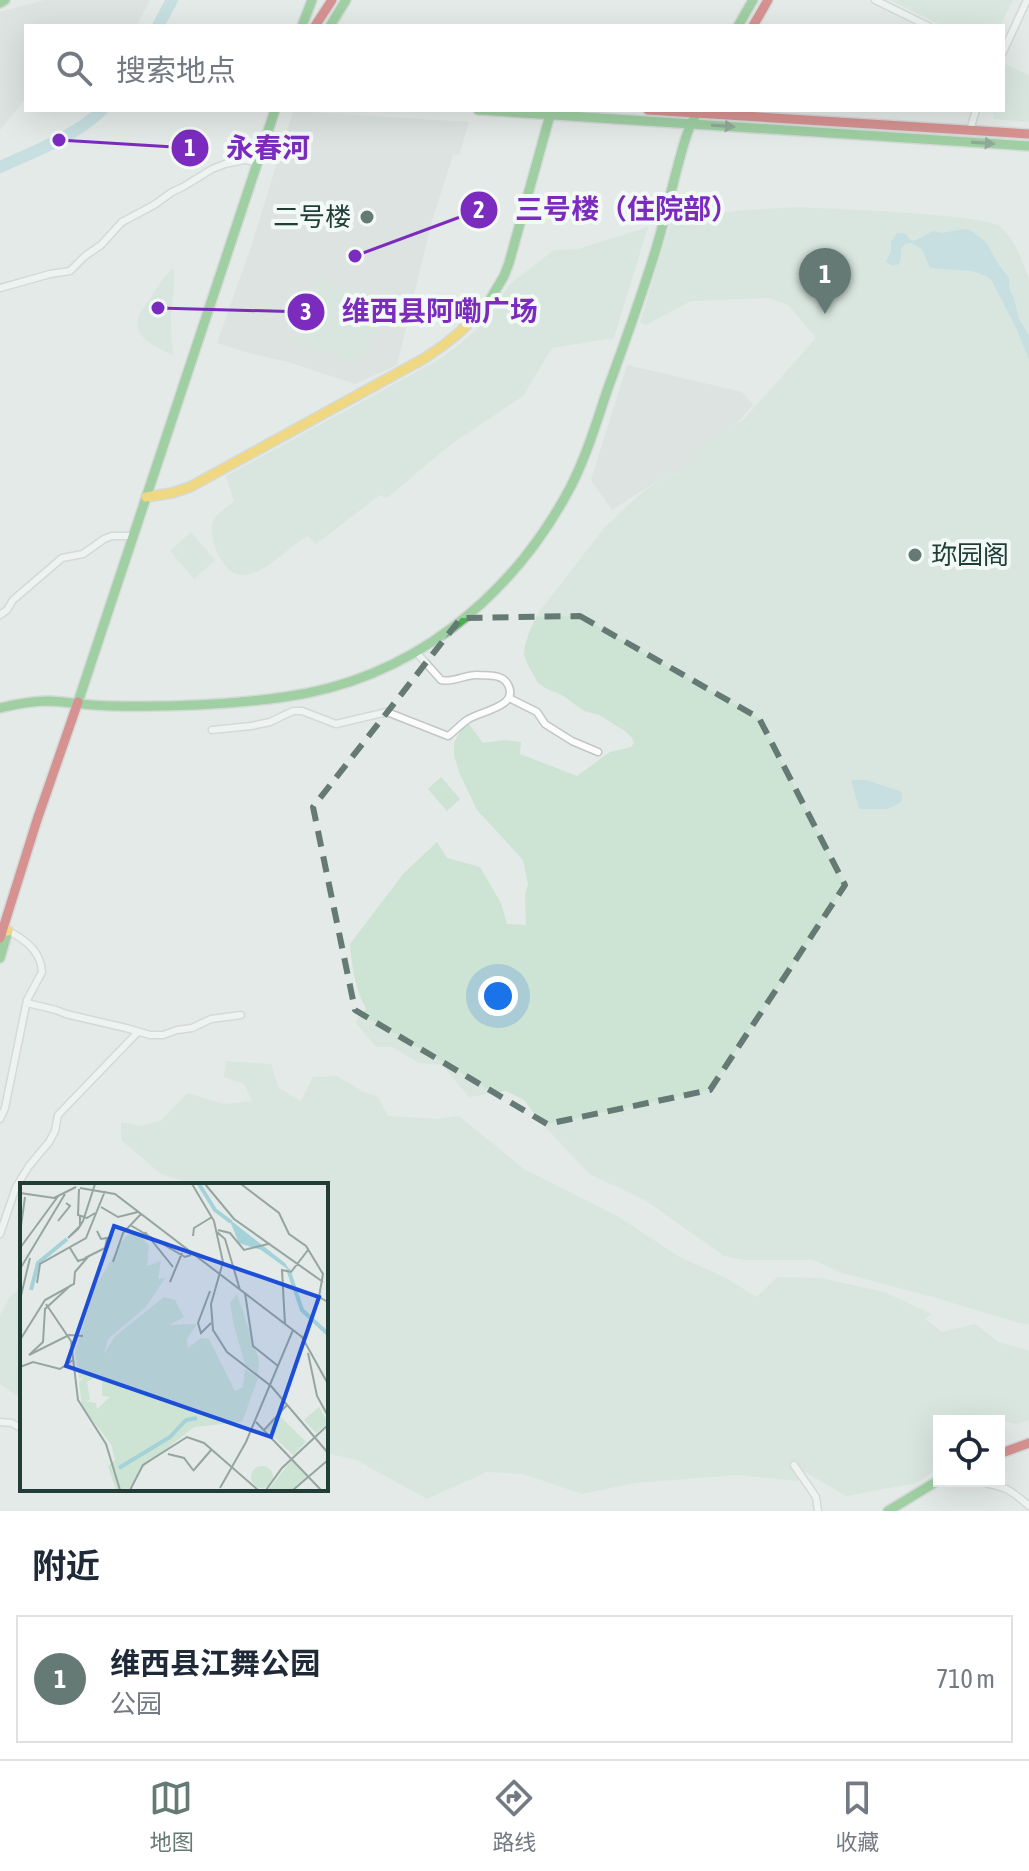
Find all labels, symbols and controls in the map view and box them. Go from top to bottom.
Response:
search box [24,24,1005,112]
icon: search [52,46,96,90]
text: 搜索地点 [116,53,236,87]
one-way arrow [711,120,736,133]
callout: 永春河 [170,122,326,174]
text: 永春河 [226,132,310,164]
text: 1 [184,134,196,161]
one-way arrow [971,137,996,150]
callout: 三号楼（住院部） [459,184,755,236]
text: 三号楼（住院部） [515,193,739,225]
text: 2 [473,196,485,223]
place label: 二号楼 [273,202,351,232]
marker: 二号楼 [358,208,376,226]
pin: 1 [799,248,851,314]
callout: 维西县阿嘞广场 [286,286,554,338]
text: 维西县阿嘞广场 [342,295,538,327]
text: 3 [300,298,312,325]
place label: 珎园阁 [931,540,1009,570]
marker: 珎园阁 [906,546,924,564]
your location [478,976,518,1016]
inset map [20,1183,328,1491]
map controls [933,1415,1005,1487]
button: locate [933,1415,1005,1487]
text: 附近 [32,1546,100,1585]
text: 维西县江舞公园 [110,1646,320,1680]
text: 1 [54,1664,66,1694]
text: 710 m [936,1664,995,1694]
text: 公园 [110,1689,162,1719]
tab: 地图 [149,1776,194,1856]
tab: 路线 [492,1776,537,1856]
tab: 收藏 [835,1776,880,1856]

